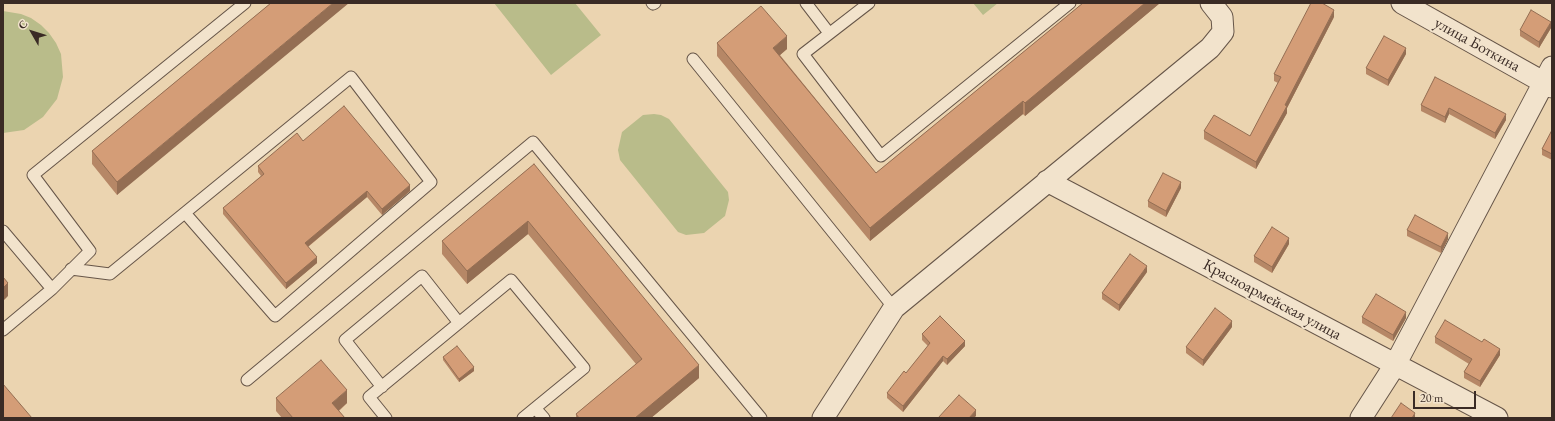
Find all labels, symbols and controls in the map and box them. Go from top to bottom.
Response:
north arrow [12,12,52,52]
street label: улица Боткина [1431,14,1523,76]
text: С [15,17,31,32]
street label: Красноармейская улица [1199,255,1345,345]
scale bar [1415,383,1478,409]
text: 20 m [1420,390,1443,406]

